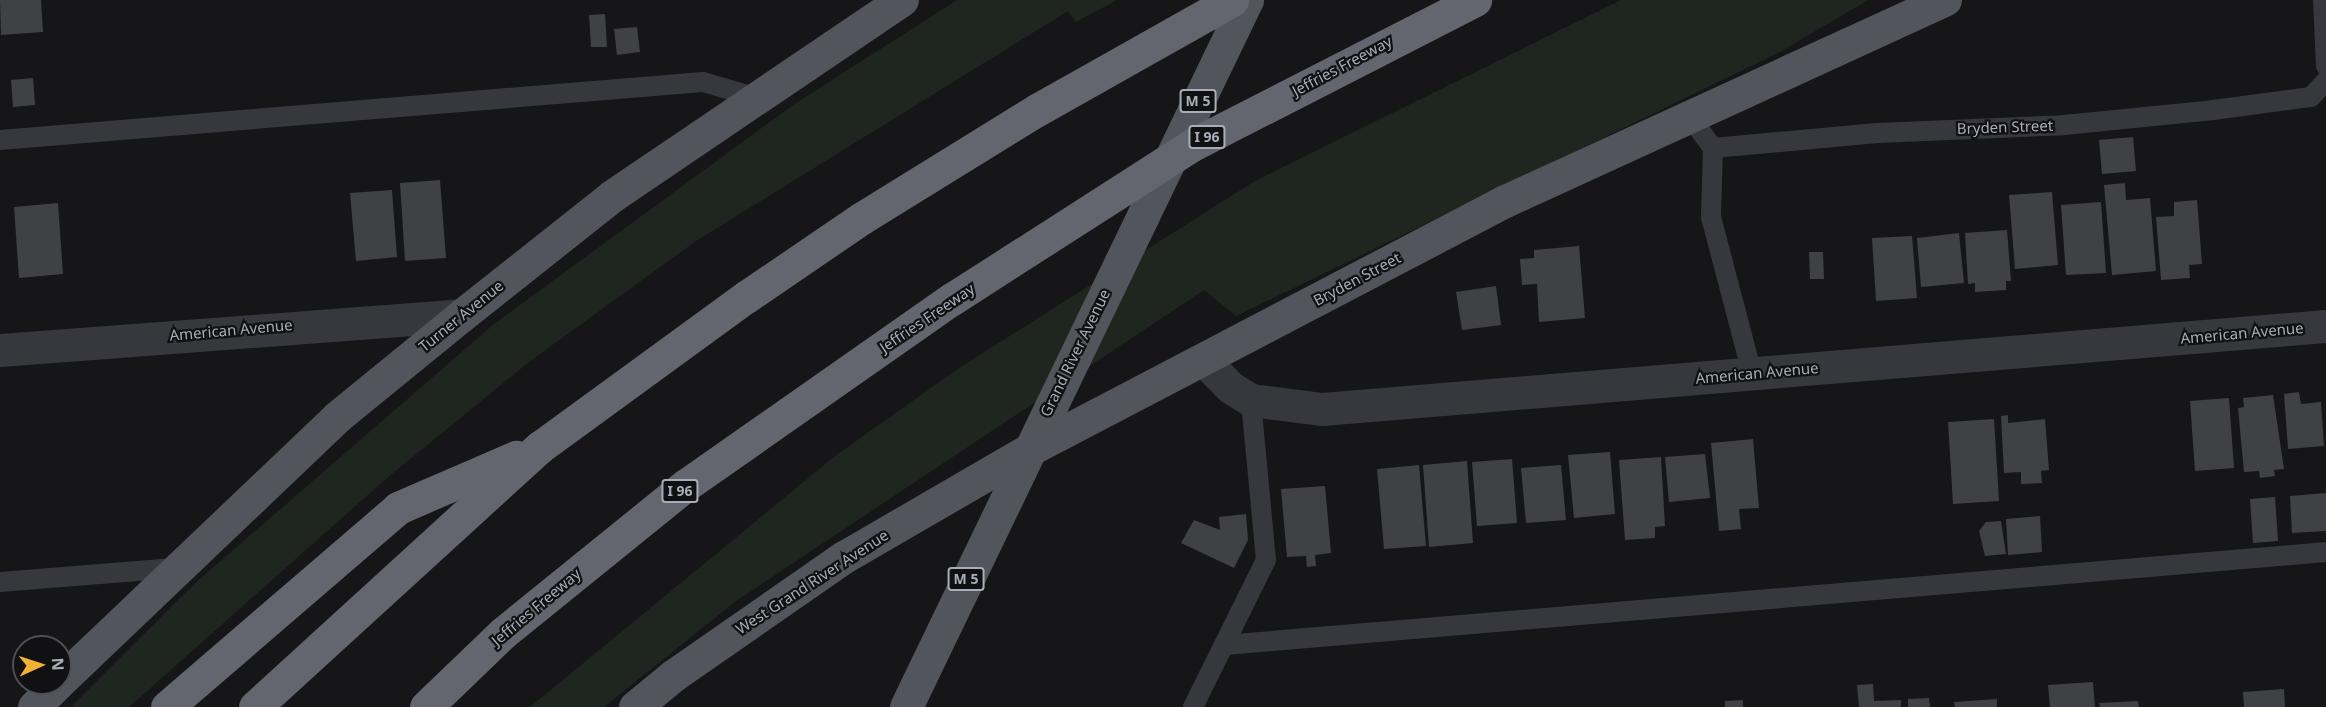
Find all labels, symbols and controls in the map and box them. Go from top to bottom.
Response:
street label: Jeffries Freeway [1289,32,1395,100]
road number: M 5 [1178,90,1218,112]
street label: Bryden Street [1957,116,2053,138]
road number: I 96 [1188,126,1226,148]
street label: Bryden Street [1310,248,1404,310]
street label: Turner Avenue [415,276,507,356]
street label: Jeffries Freeway [876,280,978,356]
street label: Grand River Avenue [1036,286,1114,420]
street label: American Avenue [169,316,293,344]
street label: American Avenue [2180,319,2304,347]
street label: American Avenue [1695,359,1819,387]
road number: I 96 [660,480,700,502]
street label: West Grand River Avenue [732,526,892,638]
street label: Jeffries Freeway [488,565,584,649]
road number: M 5 [946,568,986,590]
north arrow [12,635,72,695]
text: N [47,657,69,671]

